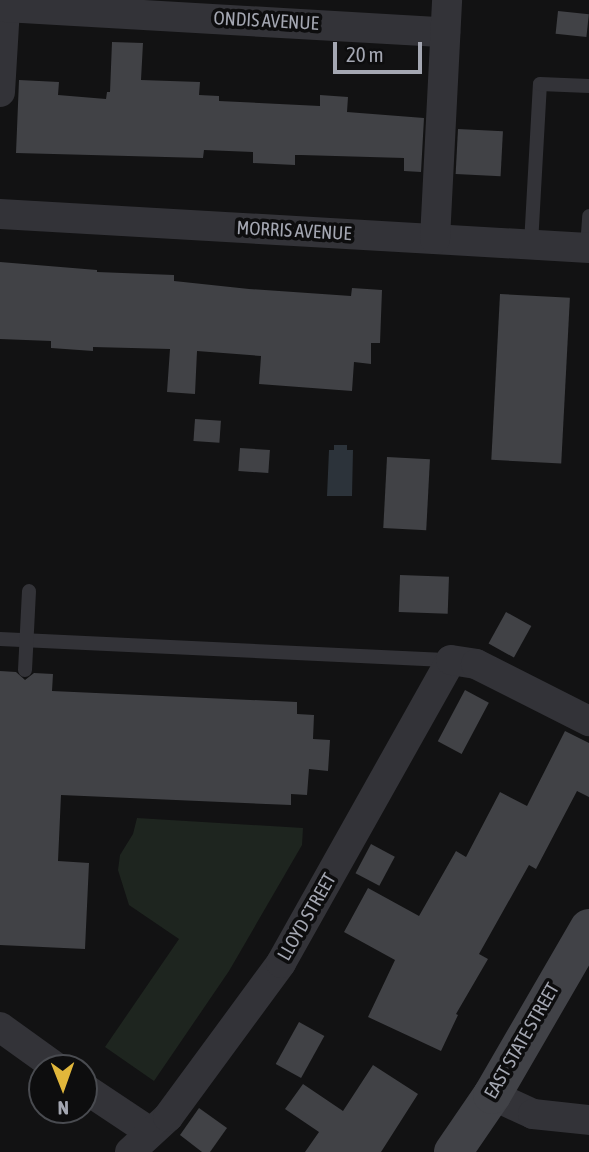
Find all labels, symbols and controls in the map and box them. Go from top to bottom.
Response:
street label: ONDIS AVENUE [213,7,319,35]
scale bar [337,28,426,72]
text: 20 m [346,42,384,66]
street label: MORRIS AVENUE [236,217,352,245]
street label: LLOYD STREET [273,869,341,965]
street label: EAST STATE STREET [480,979,564,1103]
north arrow [28,1054,98,1124]
text: N [58,1097,69,1119]

